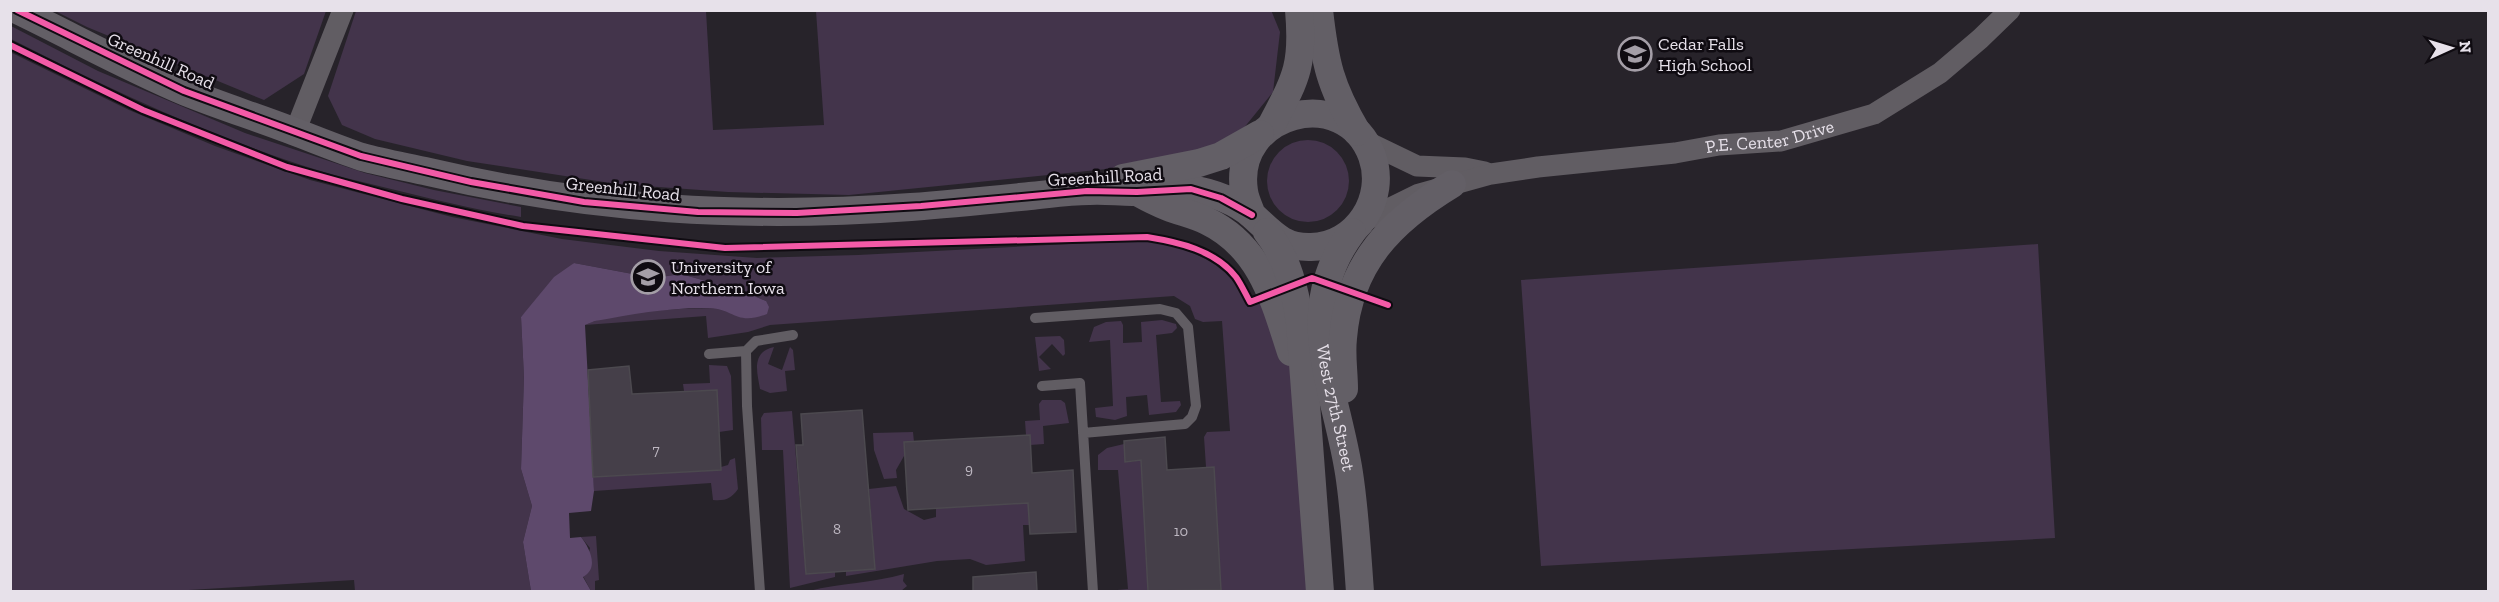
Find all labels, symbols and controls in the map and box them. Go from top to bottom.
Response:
north arrow [2421,18,2481,78]
street label: Greenhill Road [104,28,218,94]
place label: Cedar Falls High School [1658,33,1752,76]
school or university icon: Cedar Falls High School [1617,36,1653,72]
text: N [2456,40,2475,54]
street label: P.E. Center Drive [1704,115,1837,158]
street label: Greenhill Road [1047,163,1163,191]
street label: Greenhill Road [565,172,681,206]
place label: University of Northern Iowa [671,256,785,299]
school or university icon: University of Northern Iowa [630,259,666,295]
street label: West 27th Street [1312,343,1360,473]
house number: 7 [652,441,660,459]
house number: 9 [965,460,973,478]
house number: 8 [833,520,841,538]
house number: 10 [1174,522,1188,540]

